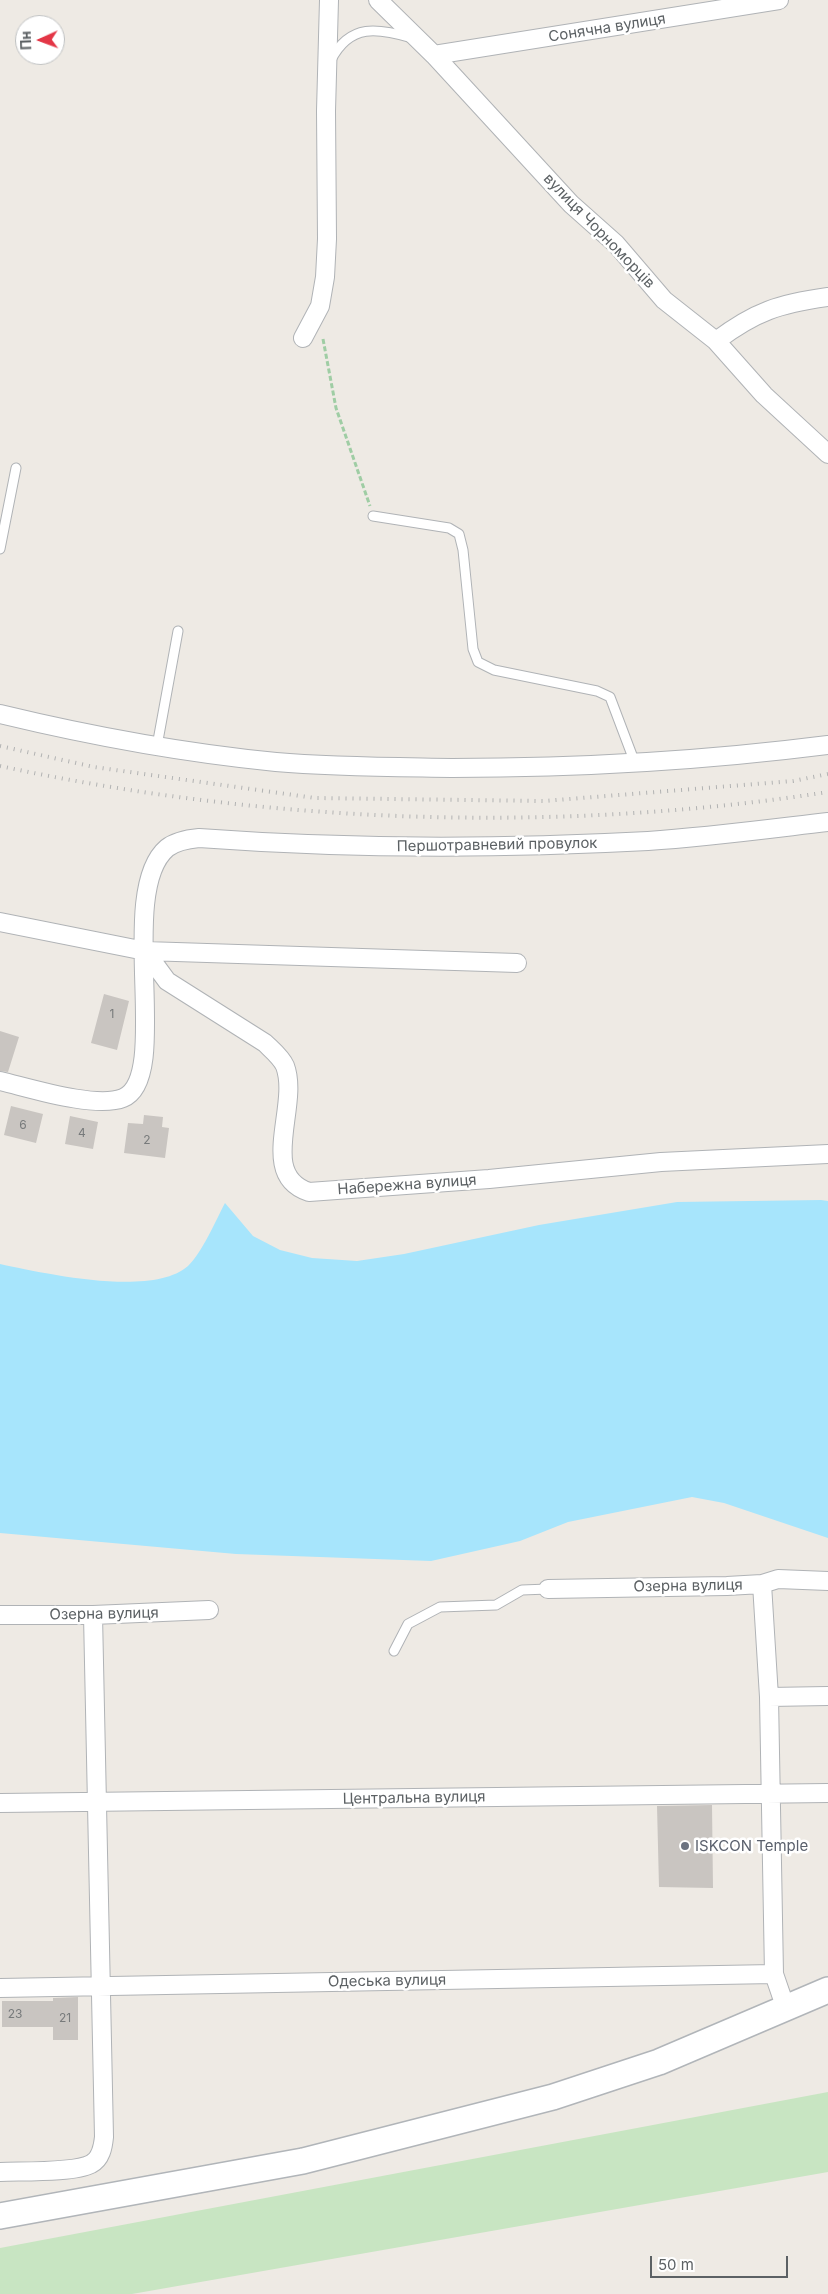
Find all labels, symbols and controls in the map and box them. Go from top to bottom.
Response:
street label: Сонячна вулиця [547,10,667,46]
north arrow [15,15,65,65]
text: Пн [17,31,34,50]
street label: вулиця Чорноморців [540,170,658,292]
street label: Першотравневий провулок [396,834,598,856]
house number: 1 [110,1007,114,1021]
house number: 6 [19,1118,27,1132]
house number: 4 [78,1126,86,1140]
house number: 2 [143,1133,151,1147]
street label: Набережна вулиця [337,1171,477,1199]
street label: Озерна вулиця [633,1576,743,1596]
street label: Озерна вулиця [49,1604,159,1624]
street label: Центральна вулиця [342,1788,486,1808]
place label: ISKCON Temple [695,1837,808,1855]
marker: ISKCON Temple [679,1840,691,1852]
street label: Одеська вулиця [328,1971,446,1991]
house number: 23 [8,2007,22,2021]
house number: 21 [59,2011,71,2025]
scale bar [653,2246,790,2278]
text: 50 m [658,2255,694,2274]

